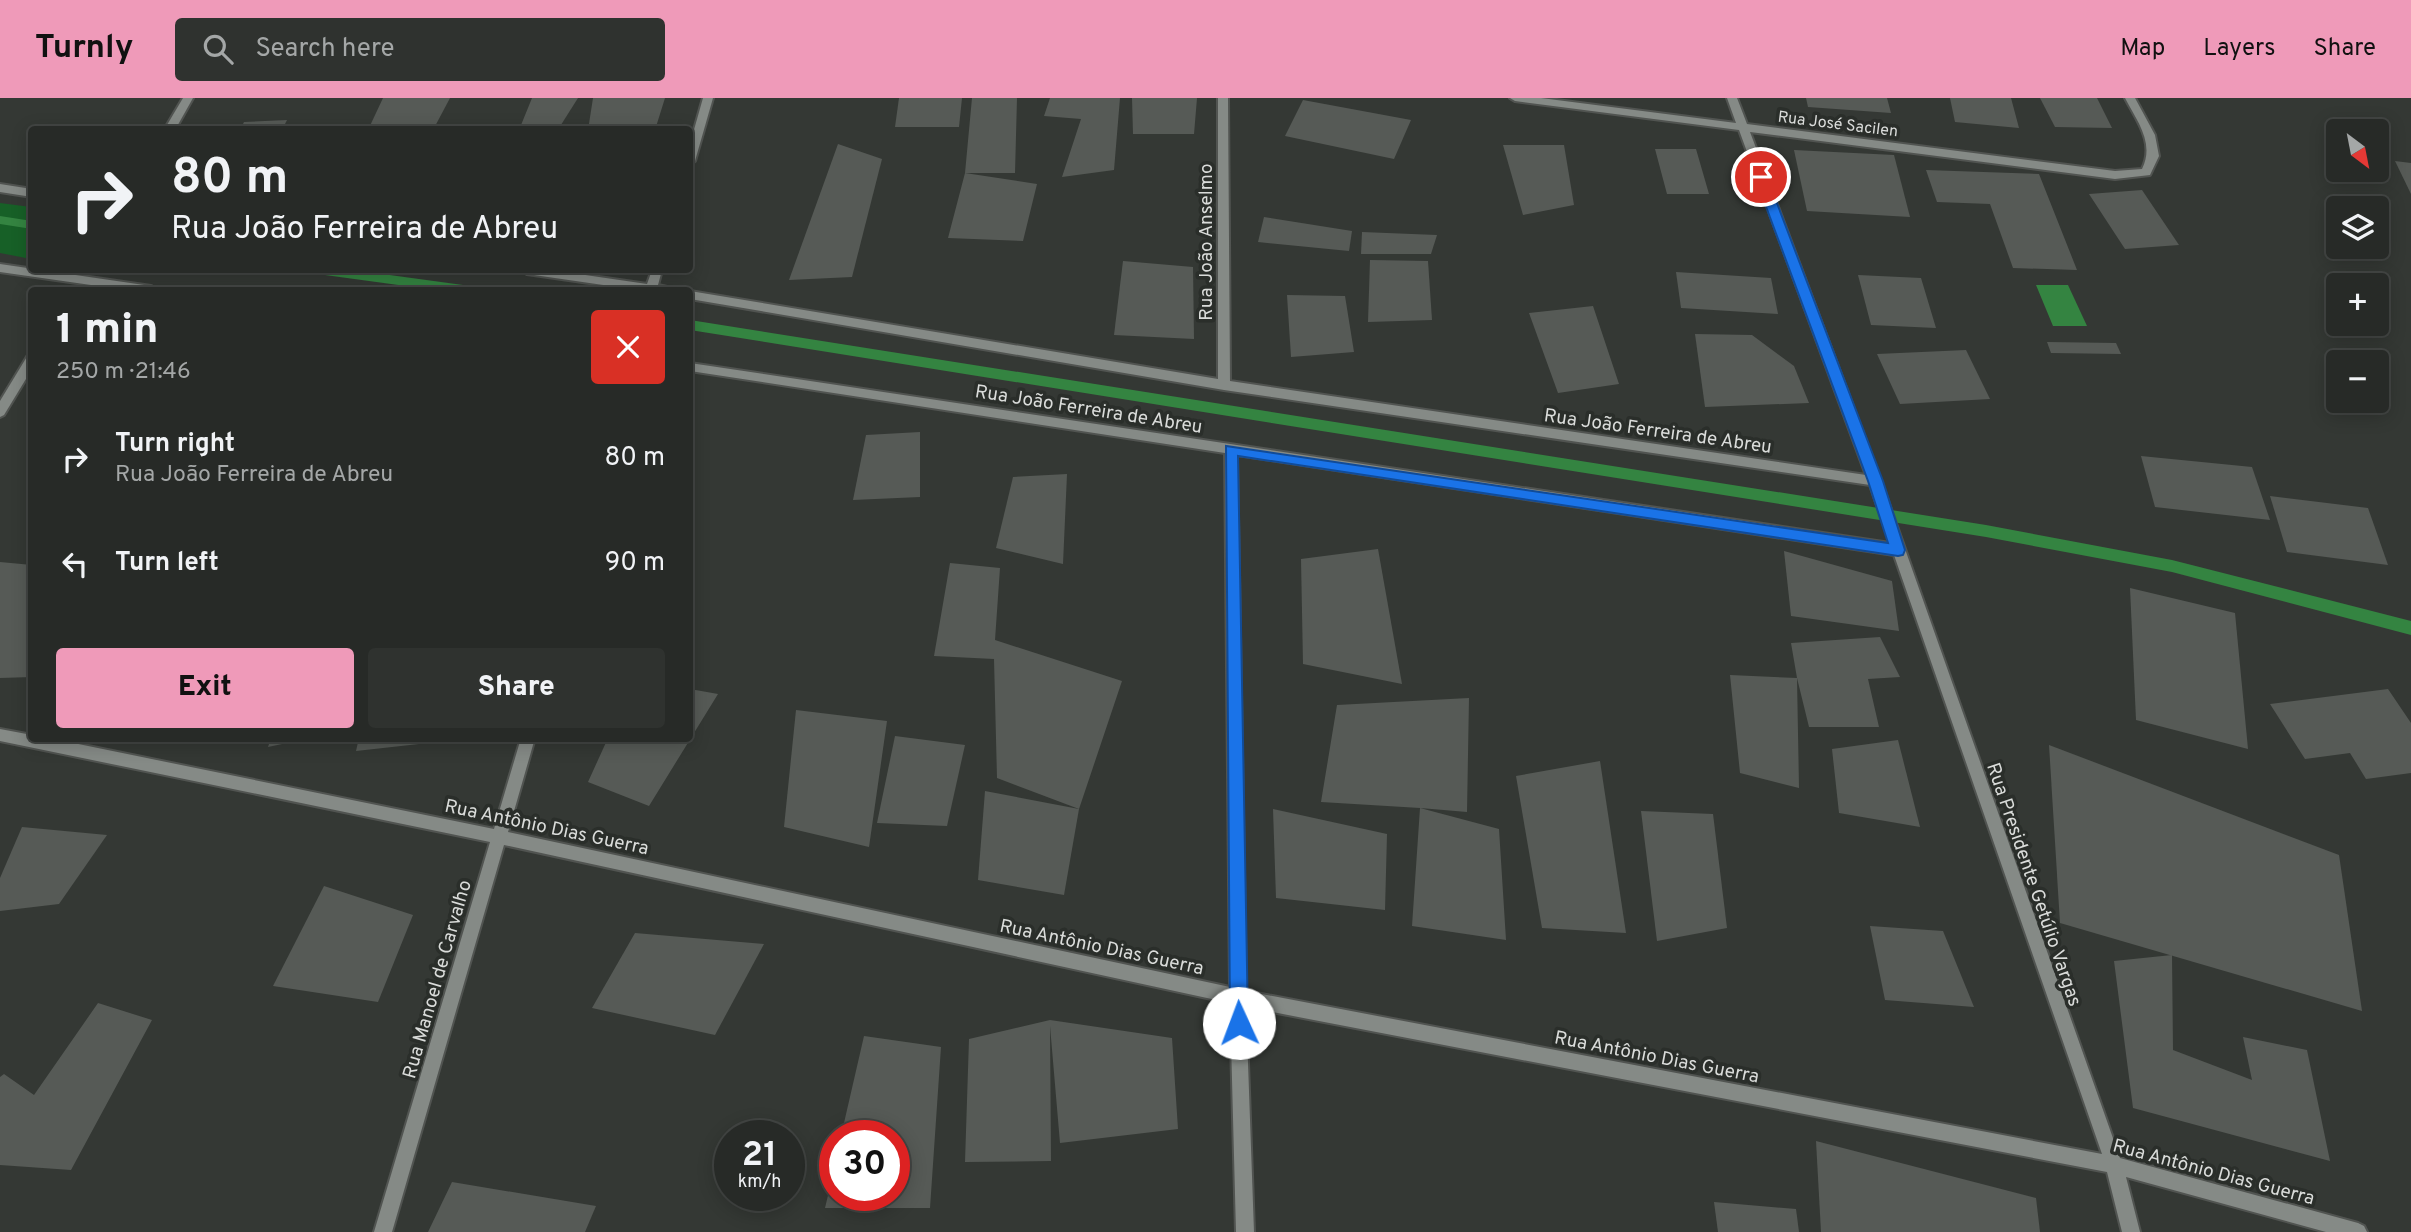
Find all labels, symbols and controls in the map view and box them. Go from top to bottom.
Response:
search box [175,18,665,81]
text: Turnly [35,28,133,70]
icon: search [199,30,237,68]
text: Search here [255,33,394,66]
text: Map [2120,34,2165,64]
text: Layers [2203,34,2275,64]
text: Share [2313,34,2376,64]
street label: Rua José Sacilen [1776,108,1899,142]
north arrow [2326,119,2389,182]
map controls [2326,119,2389,413]
pin [1731,147,1791,207]
text: 80 m [171,149,288,211]
icon: right [56,154,147,245]
icon: arrive [1742,158,1780,196]
street label: Rua João Anselmo [1195,163,1219,321]
button: layers [2326,196,2389,259]
text: Rua João Ferreira de Abreu [171,210,558,250]
button: + [2326,273,2389,336]
text: 1 min [56,305,159,358]
button: close [591,310,665,384]
button: − [2326,350,2389,413]
text: 250 m · 21:46 [56,358,191,387]
street label: Rua João Ferreira de Abreu [973,380,1204,440]
street label: Rua João Ferreira de Abreu [1542,404,1773,460]
text: Turn right [115,428,235,461]
icon: right [56,440,94,478]
text: 80 m [605,442,665,475]
text: Rua João Ferreira de Abreu [115,461,393,490]
icon: left [56,545,94,583]
text: Turn left [115,547,219,580]
text: 90 m [605,547,665,580]
button: Exit [56,648,354,728]
button: Share [368,648,665,728]
street label: Rua Presidente Getúlio Vargas [1980,760,2086,1010]
street label: Rua Antônio Dias Guerra [442,795,651,861]
street label: Rua Manoel de Carvalho [398,877,478,1082]
street label: Rua Antônio Dias Guerra [997,915,1206,981]
position arrow [1202,986,1276,1060]
street label: Rua Antônio Dias Guerra [1552,1026,1761,1090]
speed limit sign: 30 [819,1120,910,1211]
text: 21 [742,1134,777,1178]
street label: Rua Antônio Dias Guerra [2110,1134,2317,1211]
text: km/h [738,1171,781,1194]

